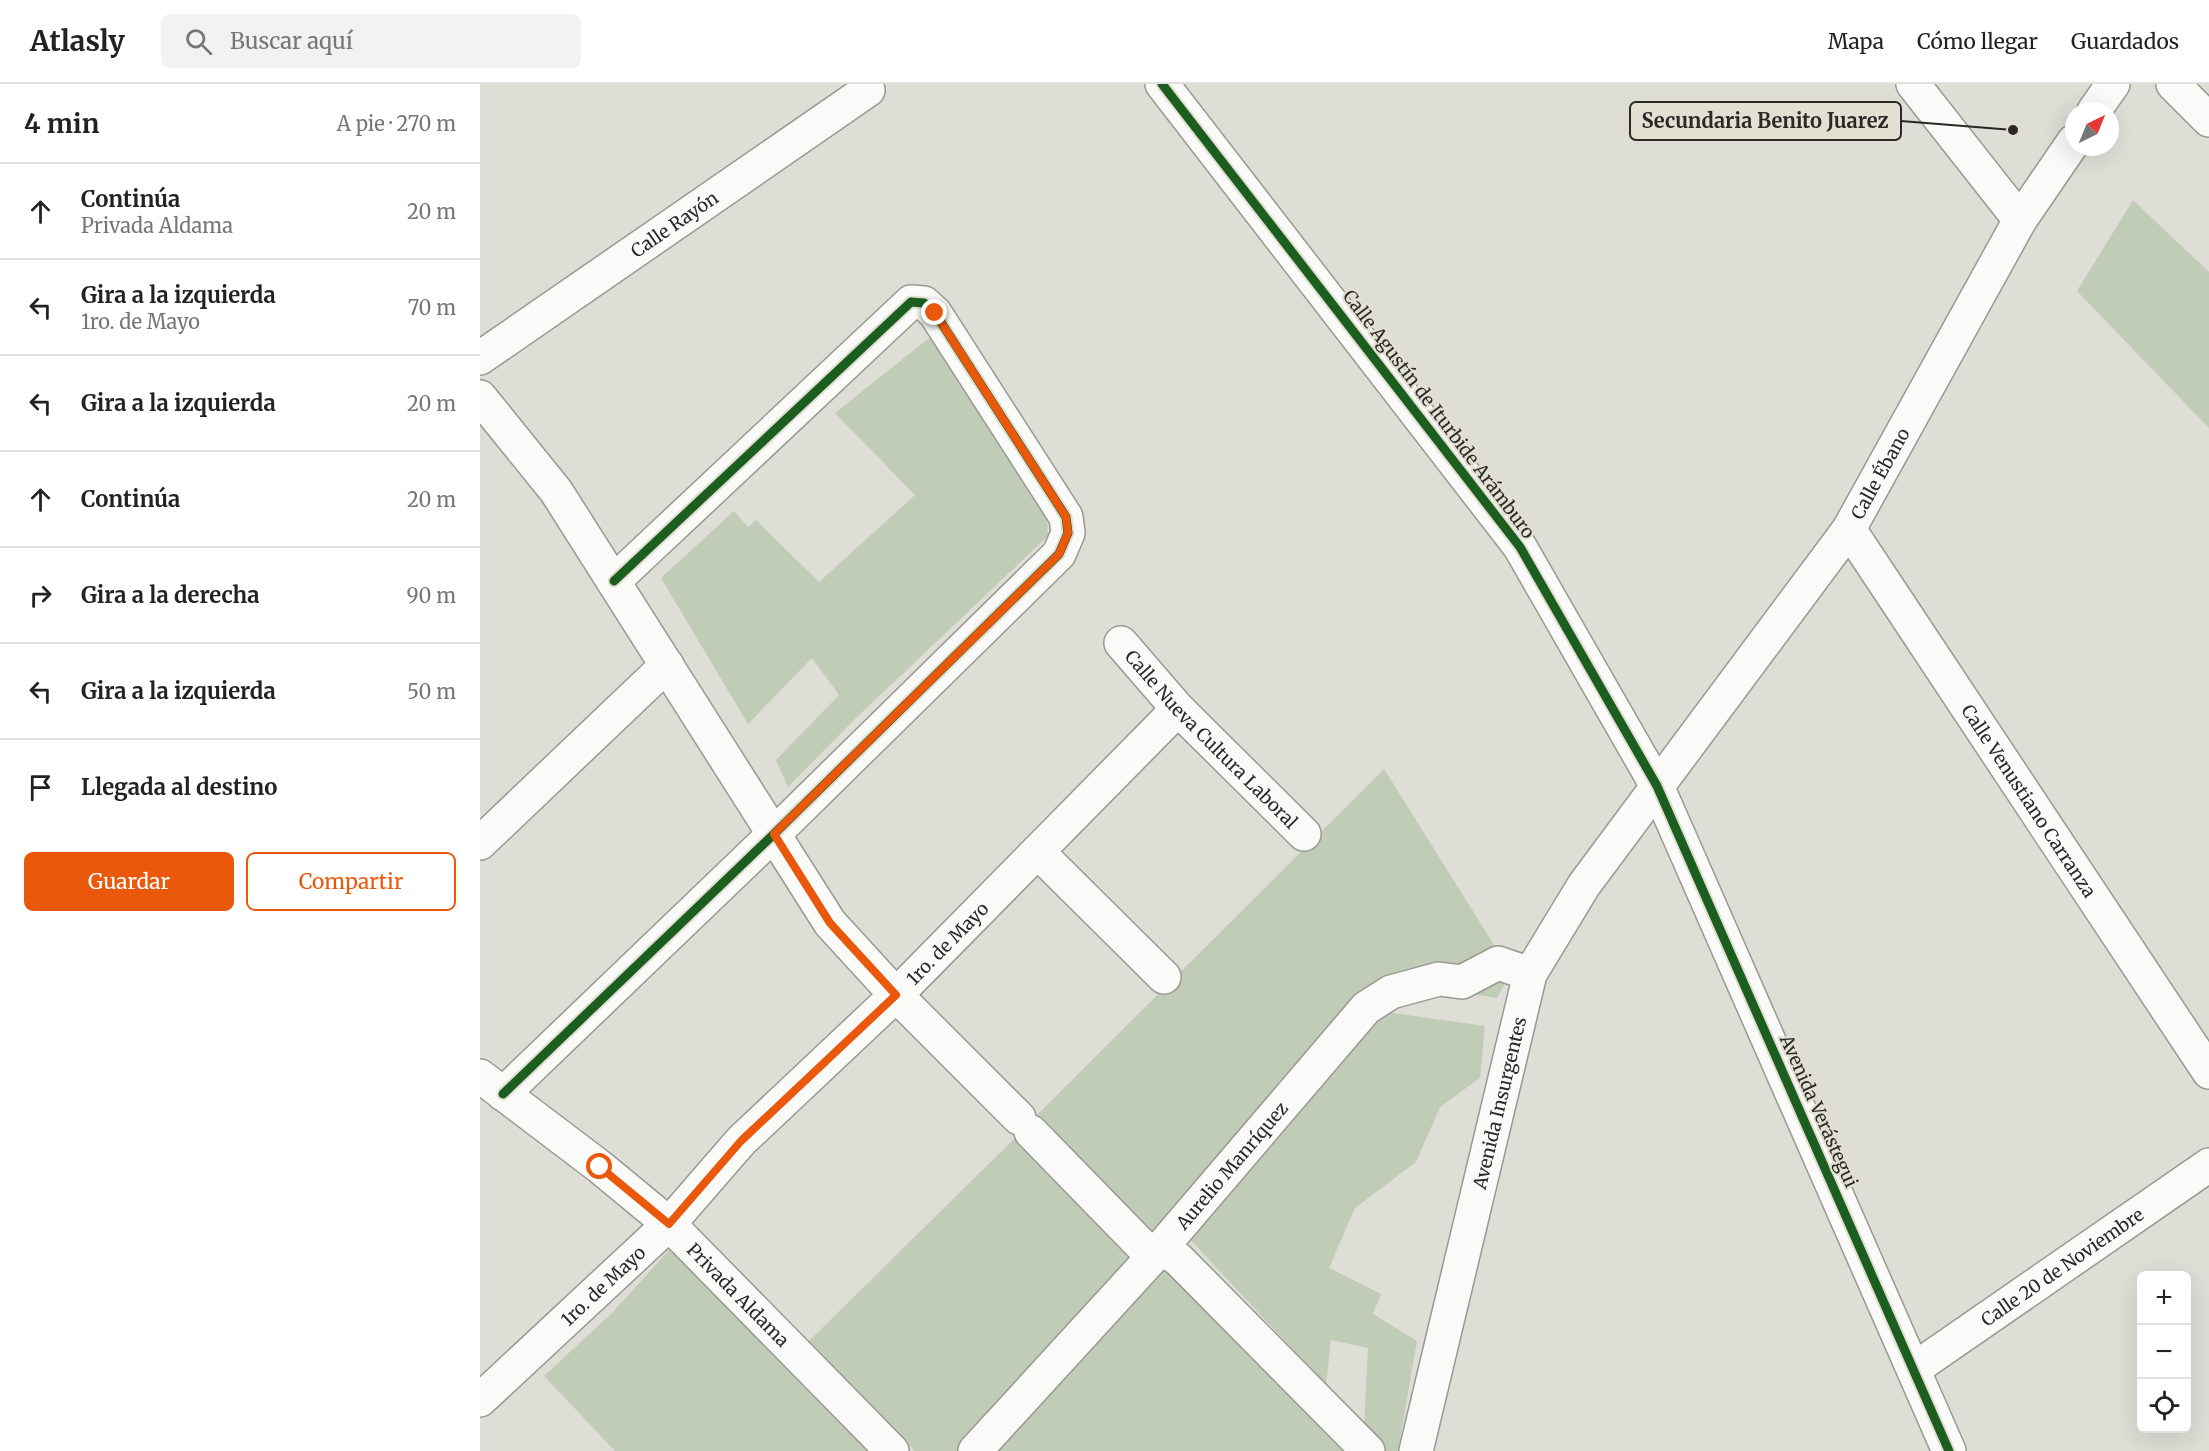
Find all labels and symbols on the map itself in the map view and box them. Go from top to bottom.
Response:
callout: Secundaria Benito Juarez [1630,102,1901,140]
north arrow [2065,102,2119,156]
text: Secundaria Benito Juarez [1641,108,1889,133]
street label: Calle Rayón [626,186,722,262]
street label: Calle Agustín de Iturbide Arámburo [1338,285,1540,543]
route end [921,299,947,325]
street label: Calle Ébano [1845,424,1914,523]
street label: Calle Nueva Cultura Laboral [1120,645,1303,833]
street label: Calle Venustiano Carranza [1957,700,2102,902]
street label: 1ro. de Mayo [901,897,993,989]
street label: Avenida Insurgentes [1467,1014,1531,1192]
street label: Avenida Verástegui [1775,1030,1863,1191]
street label: Aurelio Manríquez [1170,1097,1293,1235]
route start [586,1153,612,1179]
street label: Calle 20 de Noviembre [1976,1202,2148,1331]
street label: Privada Aldama [682,1238,795,1352]
street label: 1ro. de Mayo [556,1241,650,1330]

